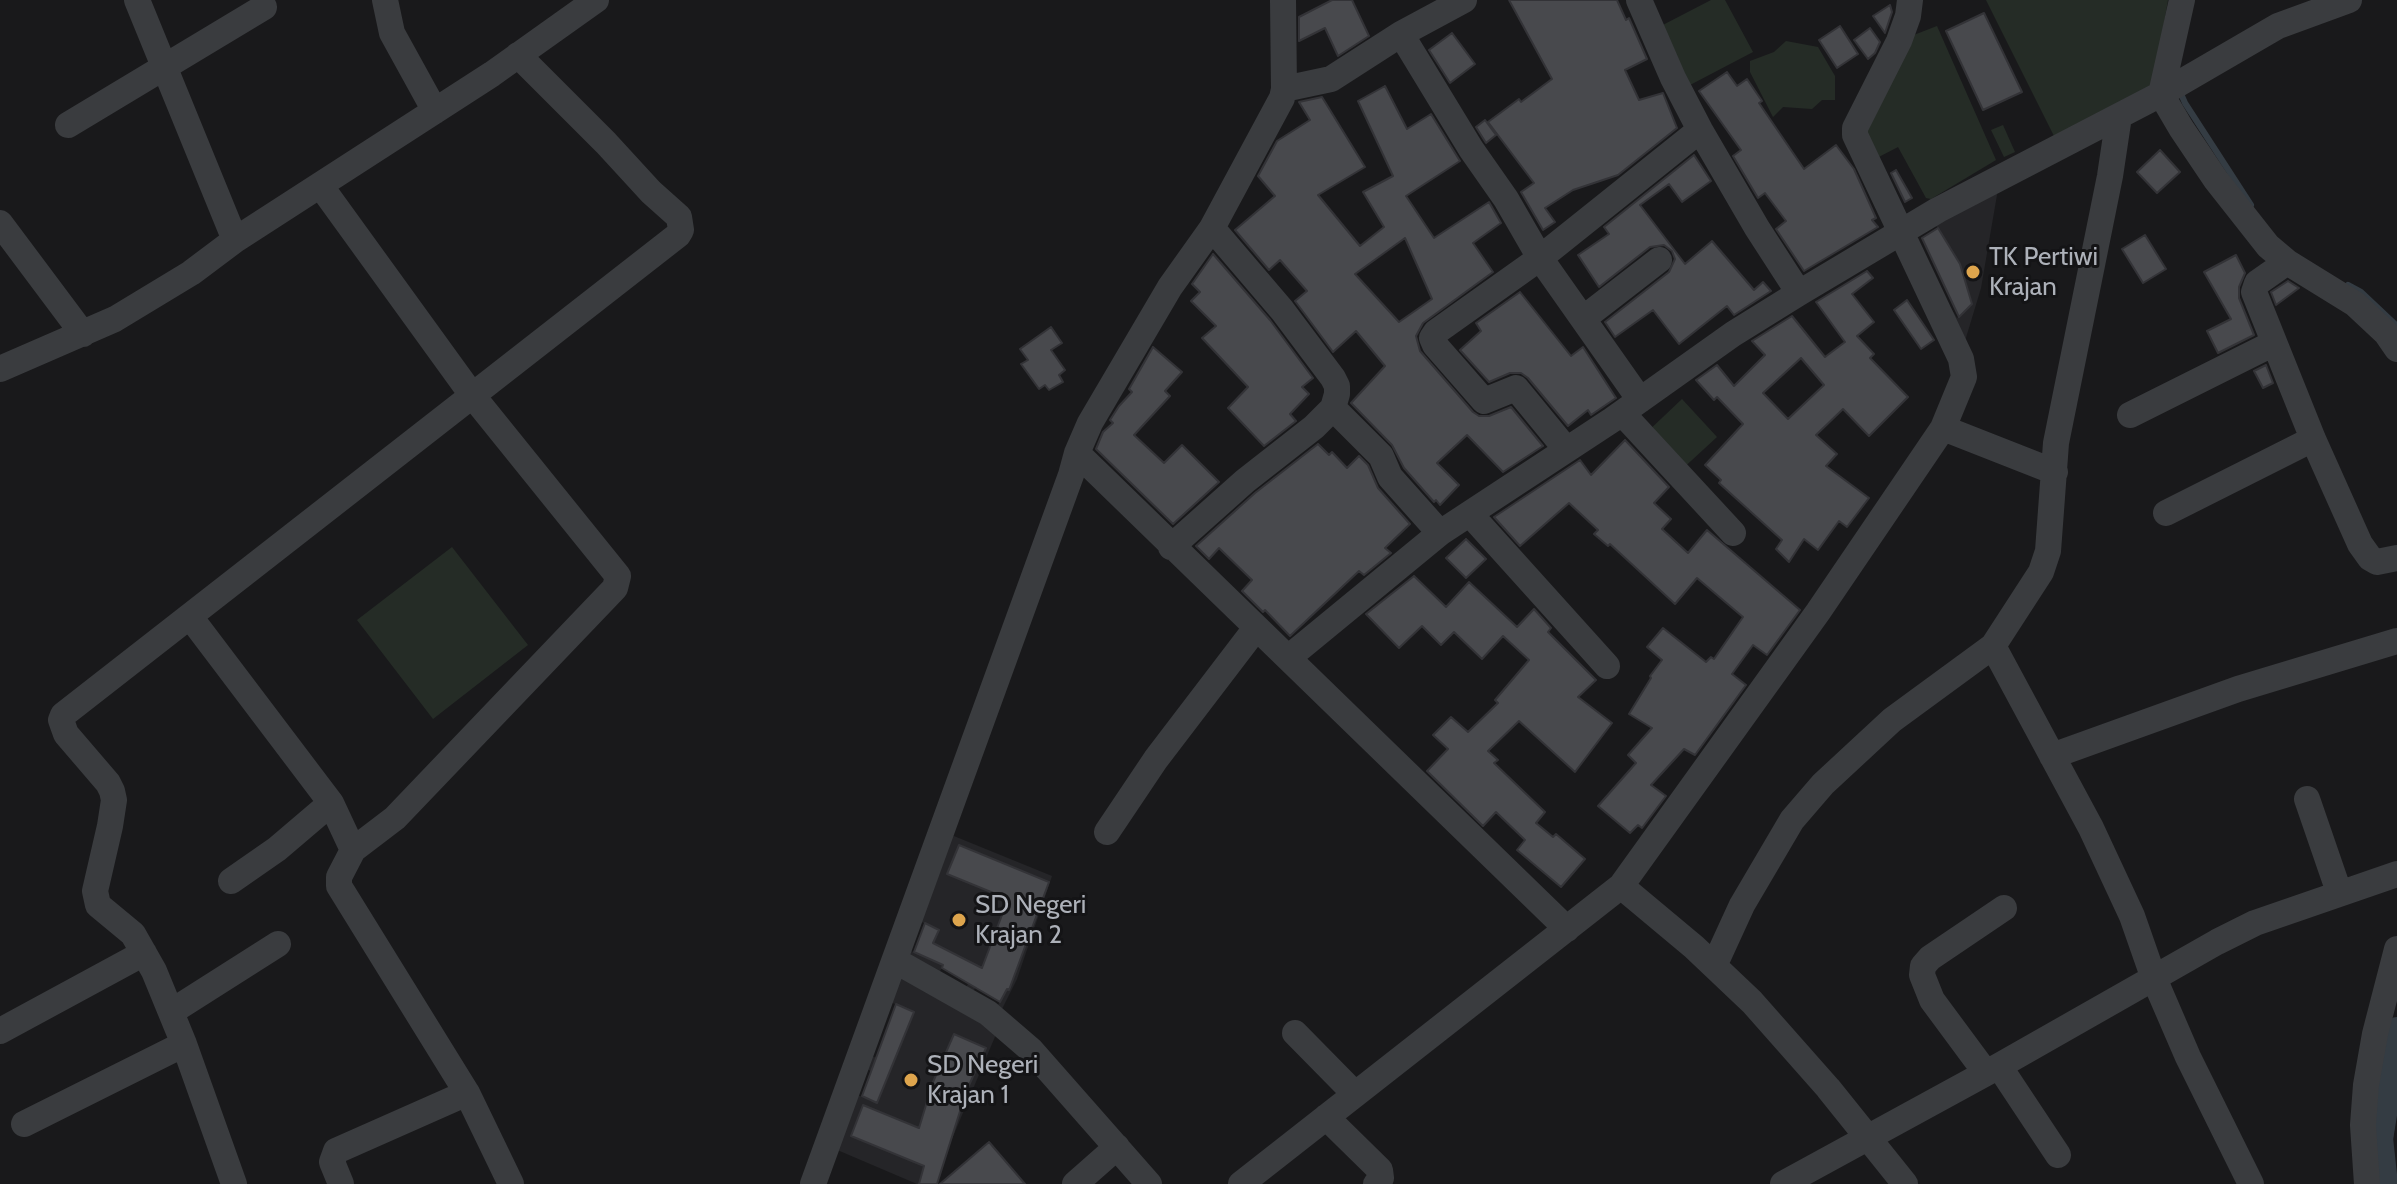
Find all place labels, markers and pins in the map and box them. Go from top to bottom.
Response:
place label: TK Pertiwi Krajan [1989,241,2098,302]
marker: TK Pertiwi Krajan [1964,263,1982,281]
place label: SD Negeri Krajan 2 [975,889,1086,950]
marker: SD Negeri Krajan 2 [950,911,968,929]
place label: SD Negeri Krajan 1 [927,1049,1038,1110]
marker: SD Negeri Krajan 1 [902,1071,920,1089]

